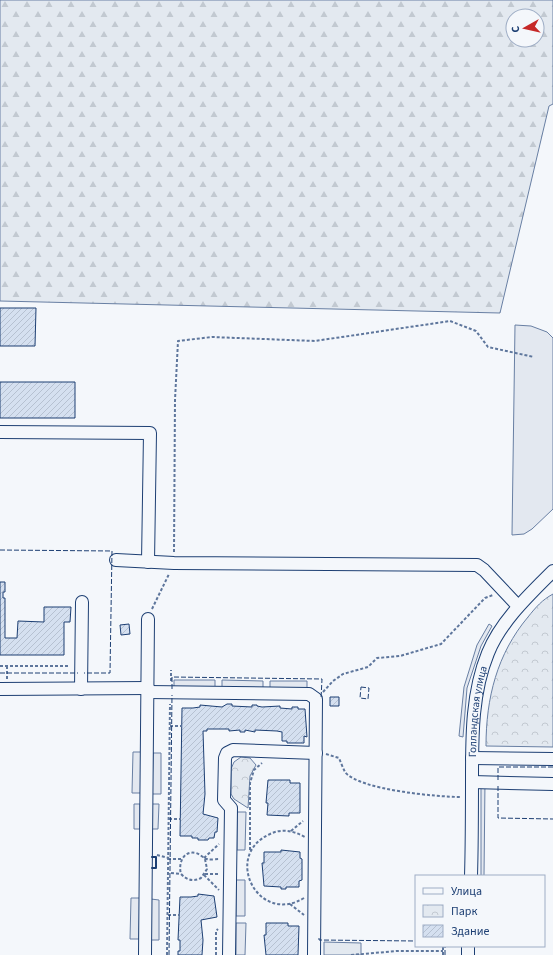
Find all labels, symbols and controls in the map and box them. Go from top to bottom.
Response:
north arrow [505,8,545,48]
text: С [508,25,523,34]
street label: Голландская улица [465,664,491,757]
legend [415,875,545,947]
text: Улица [451,883,482,900]
text: Парк [451,903,477,920]
text: Здание [451,923,490,940]

